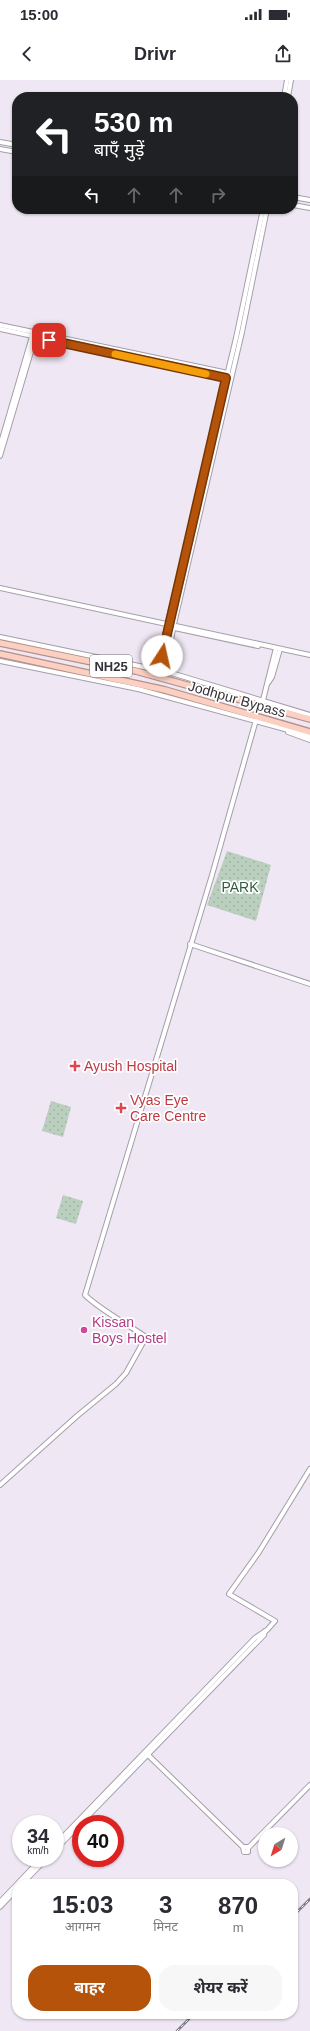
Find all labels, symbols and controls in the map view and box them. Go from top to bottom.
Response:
text: 15:00 [20,6,58,23]
icon: back [16,43,38,65]
icon: share [272,43,294,65]
text: Drivr [134,44,176,64]
text: 530 m [94,107,173,138]
icon: left [28,108,80,160]
text: बाएँ मुड़ें [94,140,144,160]
icon: left [81,184,103,206]
icon: ahead [123,184,145,206]
icon: ahead [165,184,187,206]
icon: right [207,184,229,206]
pin [32,323,66,357]
icon: arrive [38,329,60,351]
position arrow [141,635,183,677]
road number: NH25 [90,655,132,677]
street label: Jodhpur Bypass [187,677,287,721]
park label: PARK [221,879,259,895]
place label: Ayush Hospital [84,1058,177,1074]
marker: Ayush Hospital [69,1060,81,1072]
place label: Vyas Eye Care Centre [130,1092,206,1124]
marker: Vyas Eye Care Centre [115,1102,127,1114]
place label: Kissan Boys Hostel [92,1314,167,1346]
marker: Kissan Boys Hostel [79,1325,89,1335]
speed limit sign: 40 [72,1815,124,1867]
text: 34 [27,1825,49,1847]
north arrow [258,1827,298,1867]
map controls [258,1827,298,1867]
text: km/h [27,1845,49,1856]
text: 15:03 [52,1891,113,1918]
text: 3 [159,1891,172,1918]
text: 870 [218,1892,258,1919]
text: आगमन [65,1919,100,1934]
text: मिनट [153,1919,178,1934]
text: m [233,1920,243,1935]
button: बाहर [28,1965,151,2011]
button: शेयर करें [159,1965,282,2011]

